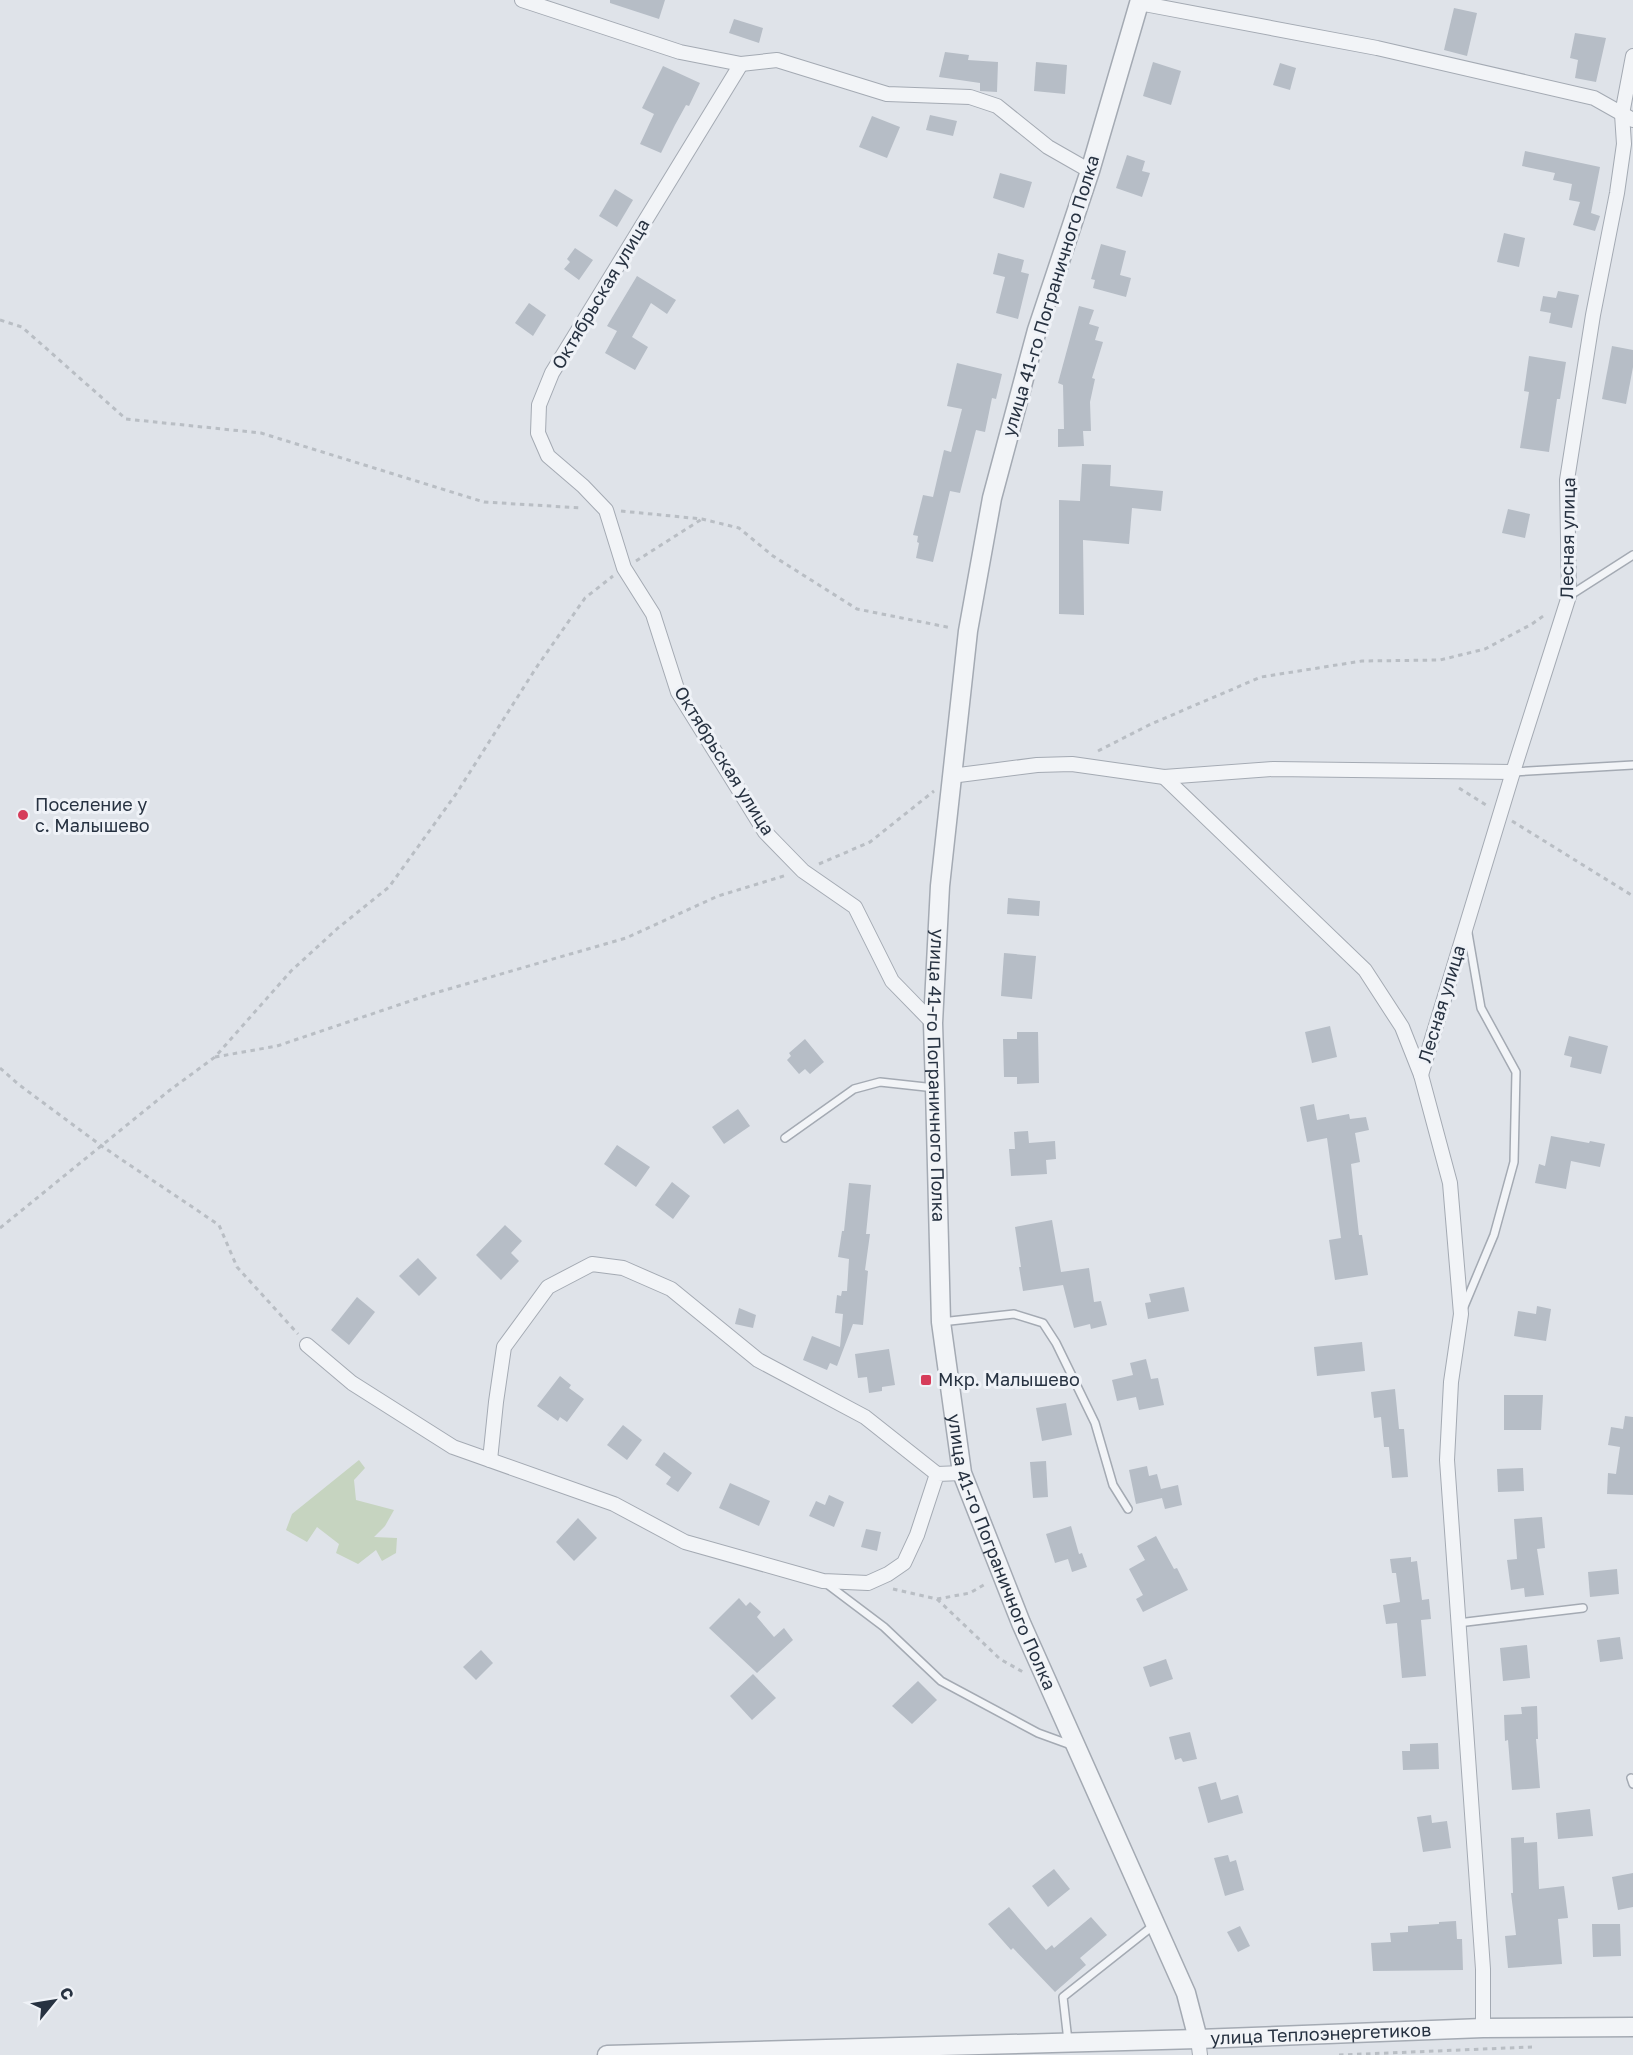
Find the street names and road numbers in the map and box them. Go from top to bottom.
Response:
street label: улица 41-го Пограничного Полка [997,152,1103,439]
street label: Октябрьская улица [547,214,654,373]
street label: Лесная улица [1555,477,1579,599]
street label: Октябрьская улица [670,682,780,839]
street label: улица 41-го Пограничного Полка [923,928,950,1222]
street label: Лесная улица [1413,942,1469,1065]
street label: улица 41-го Пограничного Полка [944,1412,1061,1693]
street label: улица Теплоэнергетиков [1210,2018,1431,2049]

